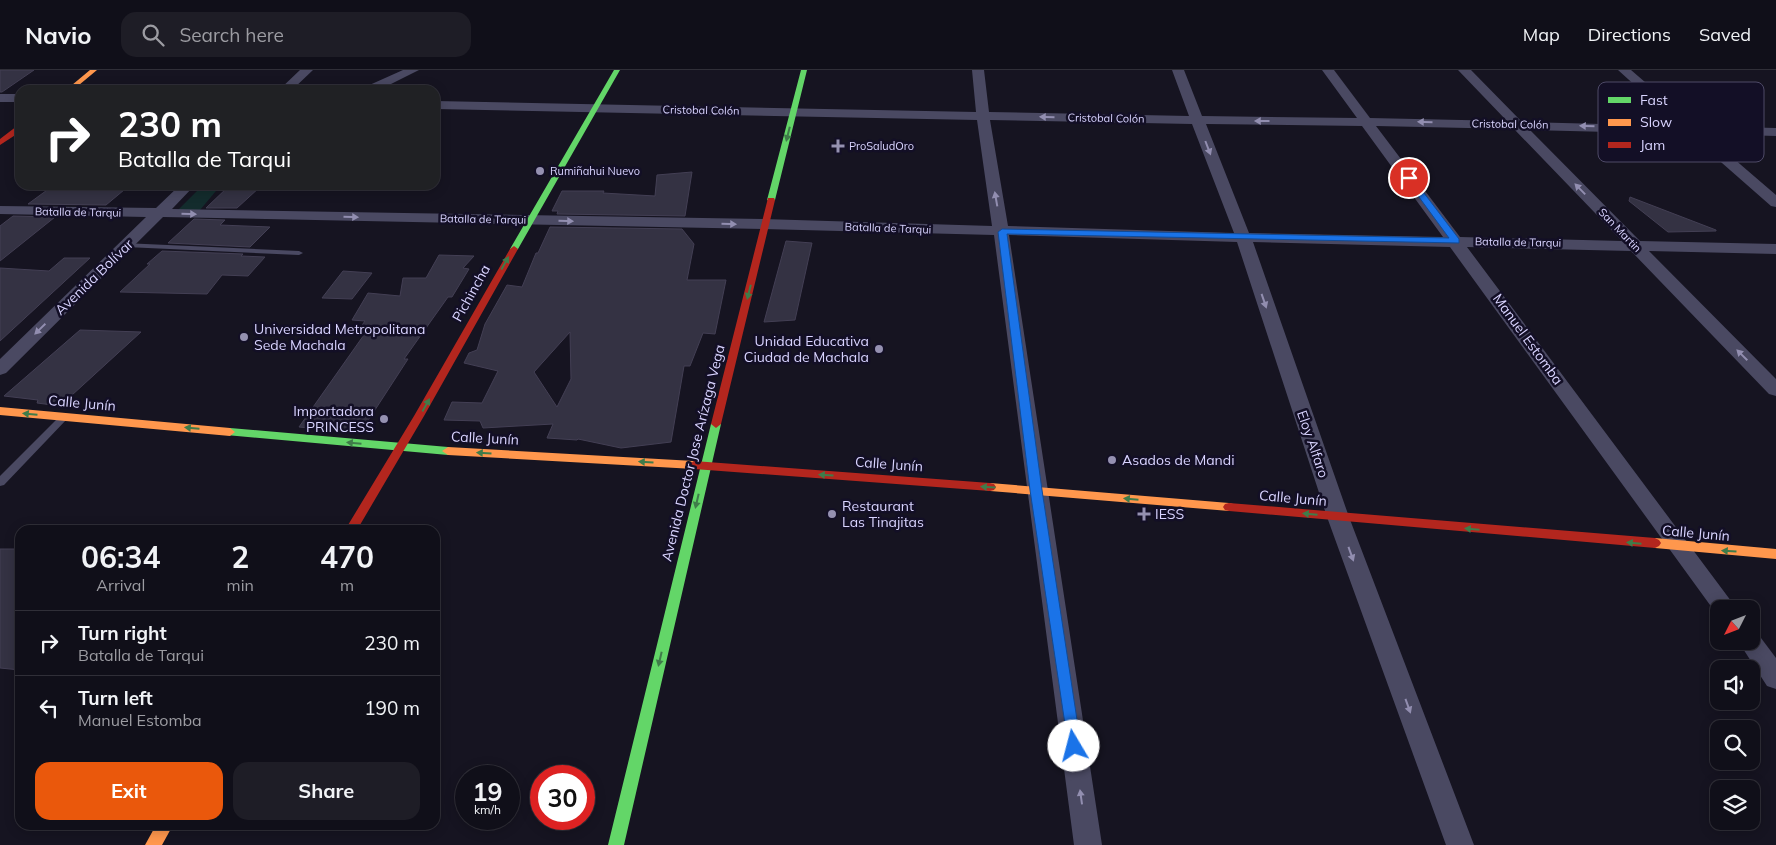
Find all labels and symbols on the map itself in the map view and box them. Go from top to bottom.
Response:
legend [1598,82,1764,162]
text: Fast [1640,91,1668,109]
street label: Cristobal Colón [662,102,740,118]
street label: Cristobal Colón [1067,110,1145,126]
one-way arrow [1039,113,1055,121]
text: Slow [1640,113,1672,131]
one-way arrow [1254,116,1270,124]
street label: Cristobal Colón [1471,116,1549,132]
one-way arrow [1417,118,1433,126]
one-way arrow [1579,122,1595,130]
one-way arrow [784,127,792,142]
text: Jam [1640,136,1665,154]
marker: ProSaludOro [831,139,845,153]
place label: ProSaludOro [849,139,914,153]
one-way arrow [1204,141,1212,156]
pin [1388,157,1430,199]
place label: Rumiñahui Nuevo [550,164,640,178]
marker: Rumiñahui Nuevo [534,165,546,177]
one-way arrow [1574,183,1586,195]
one-way arrow [992,191,1000,207]
street label: Batalla de Tarqui [35,204,121,220]
street label: San Martin [1596,205,1644,255]
one-way arrow [181,210,197,218]
street label: Batalla de Tarqui [440,211,526,227]
one-way arrow [343,213,359,221]
one-way arrow [558,217,574,225]
street label: Batalla de Tarqui [844,219,932,237]
one-way arrow [721,220,737,228]
street label: Batalla de Tarqui [1475,234,1561,250]
street label: Avenida Bolívar [51,235,138,319]
one-way arrow [501,256,509,271]
street label: Pichincha [448,261,494,325]
one-way arrow [745,284,753,300]
street label: Manuel Estomba [1489,290,1567,388]
one-way arrow [1261,293,1268,308]
place label: Universidad Metropolitana Sede Machala [254,320,425,354]
one-way arrow [35,323,47,335]
marker: Universidad Metropolitana Sede Machala [238,331,250,343]
place label: Unidad Educativa Ciudad de Machala [744,332,869,366]
street label: Avenida Doctor Jose Arízaga Vega [657,343,729,563]
marker: Unidad Educativa Ciudad de Machala [873,343,885,355]
one-way arrow [1736,349,1748,361]
street label: Calle Junín [47,391,117,415]
one-way arrow [422,398,430,413]
place label: Importadora PRINCESS [293,402,374,436]
street label: Eloy Alfaro [1293,408,1333,480]
one-way arrow [22,409,38,417]
marker: Importadora PRINCESS [378,413,390,425]
one-way arrow [184,424,200,432]
street label: Calle Junín [451,427,519,449]
one-way arrow [346,439,362,447]
one-way arrow [476,448,492,456]
place label: Asados de Mandi [1122,451,1235,469]
street label: Calle Junín [854,453,924,475]
marker: Asados de Mandi [1106,454,1118,466]
one-way arrow [638,458,654,466]
one-way arrow [817,470,833,478]
one-way arrow [979,482,995,490]
street label: Calle Junín [1258,486,1328,510]
one-way arrow [693,493,701,508]
one-way arrow [1123,494,1139,502]
place label: Restaurant Las Tinajitas [842,497,924,531]
place label: IESS [1155,505,1184,523]
marker: IESS [1137,507,1151,521]
marker: Restaurant Las Tinajitas [826,508,838,520]
one-way arrow [1302,510,1318,518]
street label: Calle Junín [1661,521,1731,545]
one-way arrow [1464,525,1480,533]
one-way arrow [1626,539,1642,547]
one-way arrow [1348,546,1355,561]
one-way arrow [1721,547,1737,555]
north arrow [1710,600,1760,650]
one-way arrow [656,651,664,666]
one-way arrow [1404,699,1412,714]
position arrow [1047,719,1099,771]
speed limit sign: 30 [530,765,595,830]
one-way arrow [1077,788,1085,804]

